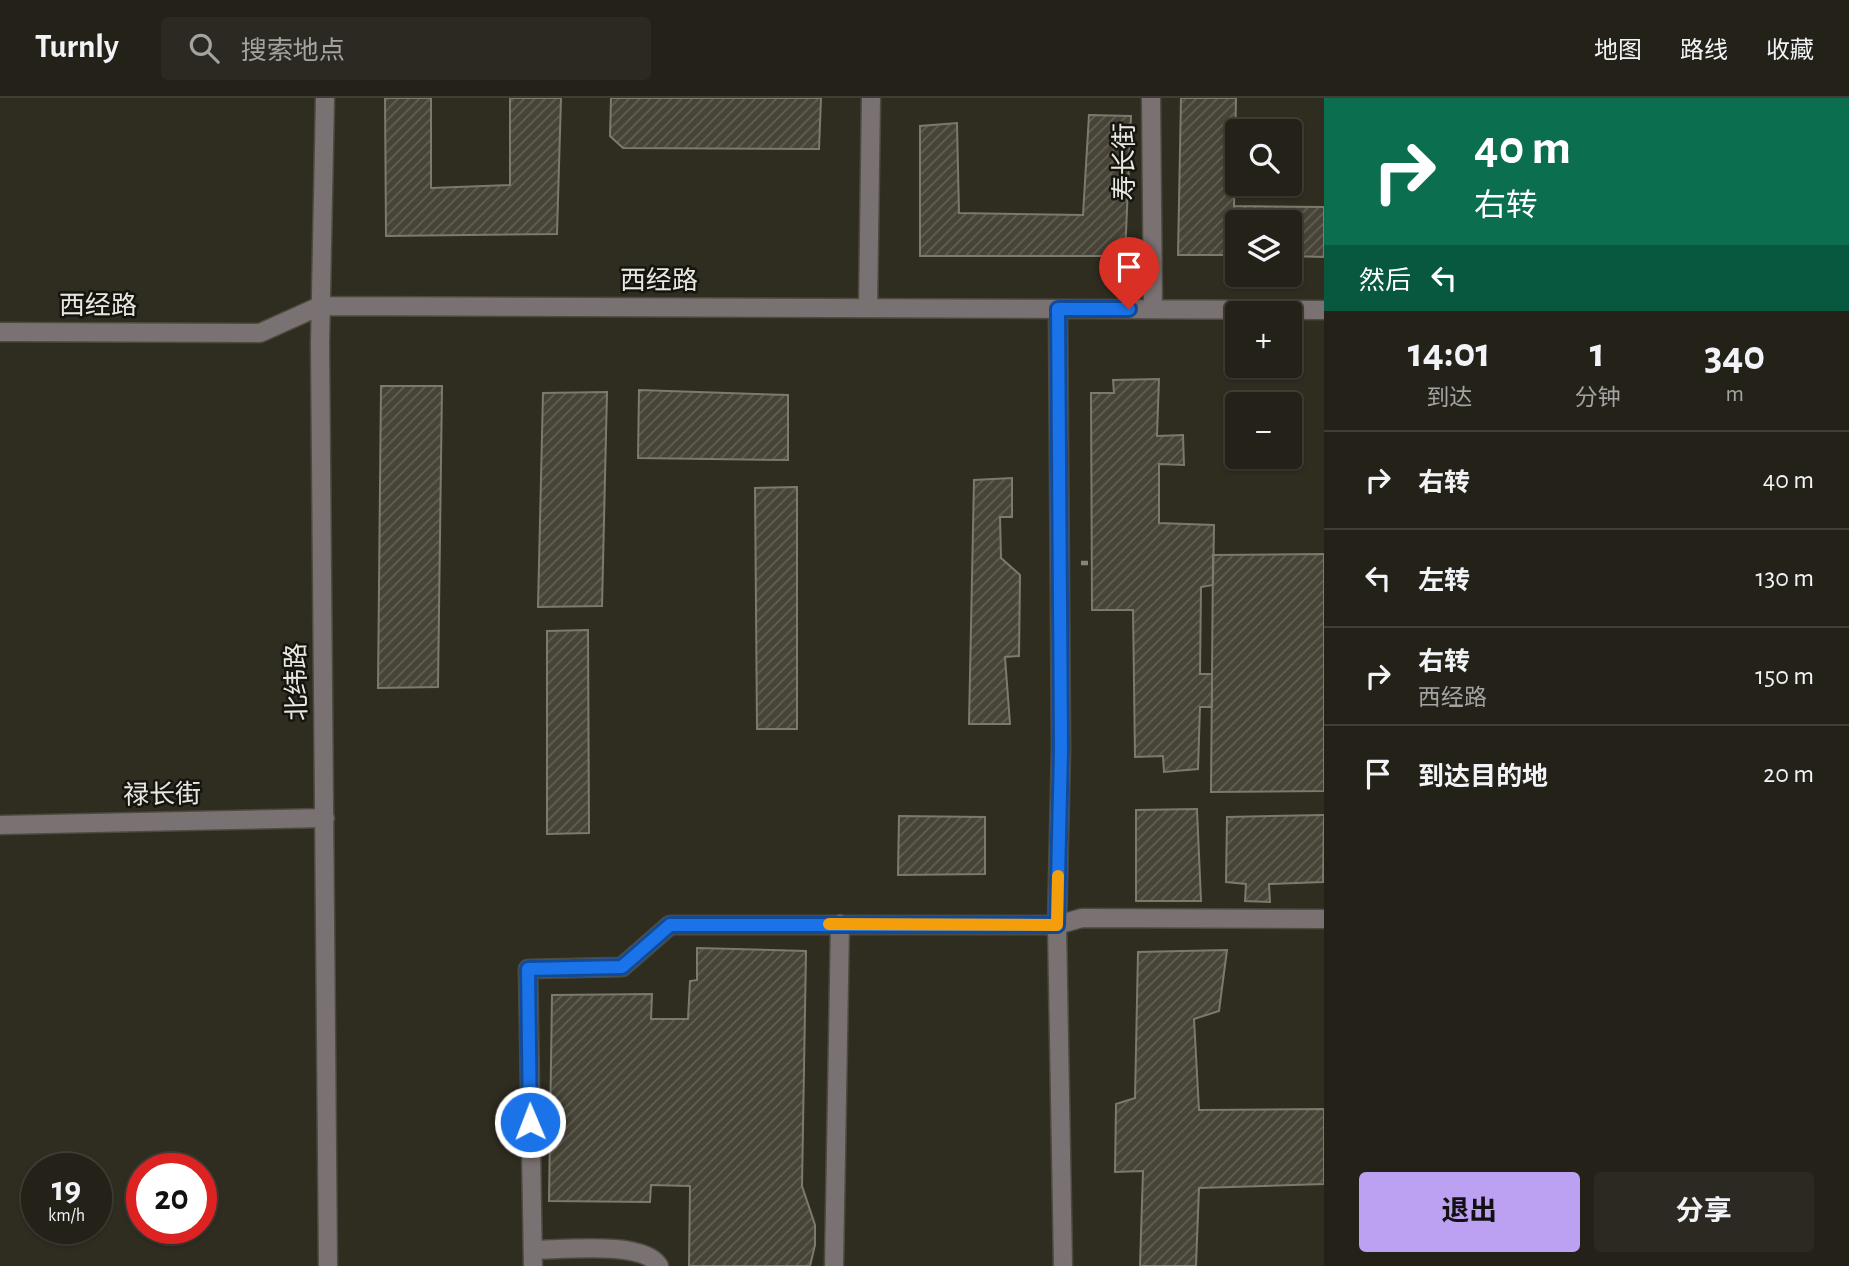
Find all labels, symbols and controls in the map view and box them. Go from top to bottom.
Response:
search box [161,17,651,80]
icon: search [185,29,223,67]
text: Turnly [35,31,119,64]
text: 搜索地点 [241,38,345,64]
text: 地图 [1594,39,1642,63]
text: 路线 [1680,39,1728,63]
text: 收藏 [1766,39,1814,63]
map controls [1225,119,1302,469]
button: search [1225,119,1302,196]
street label: 寿长街 [1111,123,1138,201]
text: 40 m [1474,124,1571,173]
icon: right [1359,126,1450,217]
text: 右转 [1474,190,1538,222]
button: layers [1225,210,1302,287]
pin [1099,237,1159,309]
icon: arrive [1110,248,1148,286]
icon: left [1425,259,1463,297]
street label: 西经路 [620,266,698,294]
text: 然后 [1359,268,1411,294]
street label: 西经路 [59,291,137,319]
button: + [1225,301,1302,378]
text: 14:01 [1408,332,1491,374]
text: 1 [1590,332,1605,374]
text: 340 [1704,335,1765,377]
text: m [1725,383,1744,406]
text: 到达 [1426,387,1472,410]
text: 分钟 [1574,387,1620,410]
button: − [1225,392,1302,469]
icon: right [1359,461,1397,499]
text: 40 m [1763,467,1814,493]
text: 右转 [1418,470,1470,496]
icon: left [1359,559,1397,597]
text: 130 m [1756,565,1814,591]
text: 左转 [1418,568,1470,594]
street label: 北纬路 [282,643,311,721]
text: 右转 [1418,649,1470,675]
icon: right [1359,657,1397,695]
text: 150 m [1755,663,1814,689]
text: 西经路 [1418,687,1487,710]
icon: arrive [1359,755,1397,793]
text: 20 m [1763,761,1814,787]
text: 到达目的地 [1418,764,1548,790]
street label: 禄长街 [123,780,201,809]
position arrow [493,1085,567,1159]
speed limit sign: 20 [126,1153,217,1244]
text: 19 [52,1172,81,1207]
button: 退出 [1359,1172,1580,1252]
button: 分享 [1594,1172,1814,1252]
text: km/h [48,1207,85,1225]

